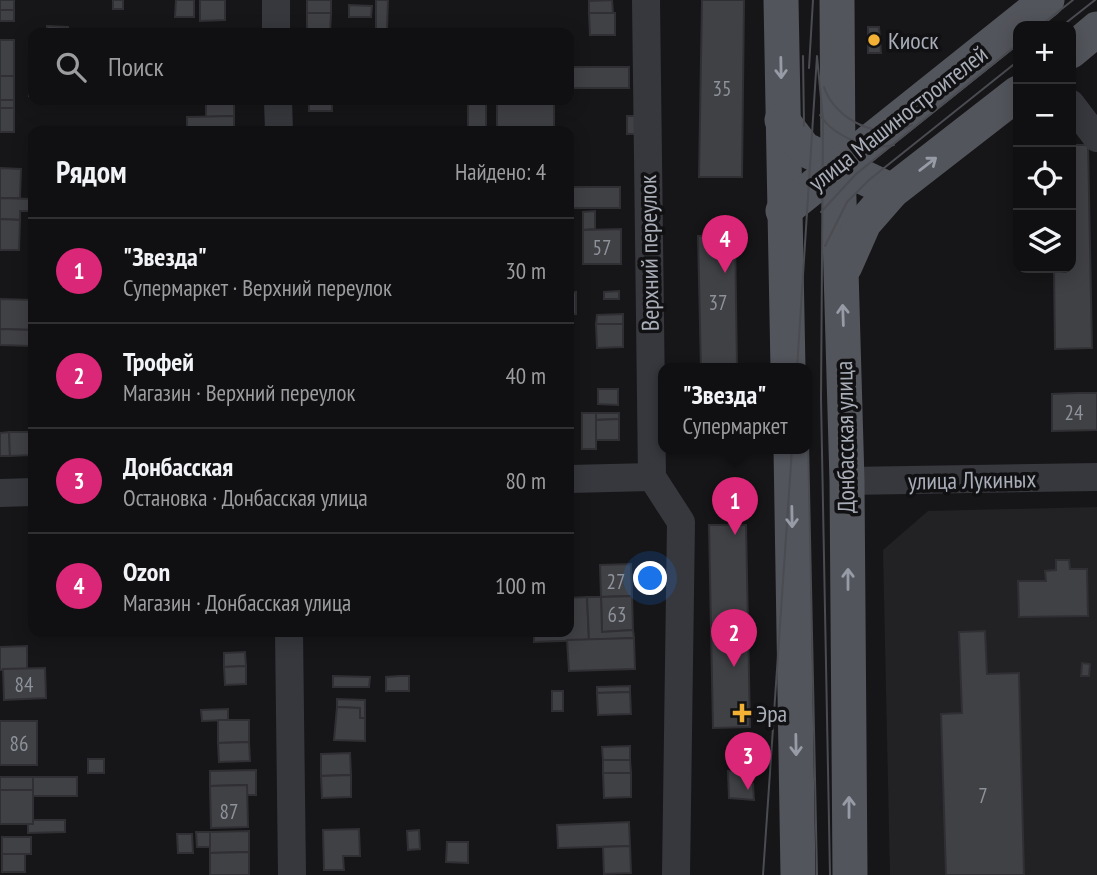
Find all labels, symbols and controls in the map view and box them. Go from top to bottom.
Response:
map controls [1013,21,1076,273]
button: + [1013,21,1076,84]
place label: Киоск [888,25,939,56]
search box [28,28,574,105]
marker: Киоск [866,32,882,48]
street label: улица Машиностроителей [802,38,994,198]
icon: search [52,48,90,86]
text: Поиск [108,50,164,83]
one-way arrow [774,56,787,79]
house number: 35 [713,75,731,102]
button: − [1013,84,1076,147]
button: locate [1013,147,1076,210]
text: Рядом [56,152,127,191]
one-way arrow [918,156,936,171]
text: Найдено: 4 [455,157,546,186]
street label: Верхний переулок [632,174,666,331]
button: layers [1013,210,1076,273]
pin: 4 [702,215,748,273]
house number: 57 [593,234,611,261]
text: "Звезда" [123,240,207,273]
text: 1 [74,256,85,285]
text: 30 m [505,256,546,285]
text: Супермаркет · Верхний переулок [123,273,392,302]
house number: 37 [709,289,727,316]
one-way arrow [836,304,849,327]
text: Трофей [123,345,194,378]
text: 2 [74,361,85,390]
text: 40 m [505,361,546,390]
street label: Донбасская улица [828,361,862,513]
popup [658,363,812,454]
text: Магазин · Верхний переулок [123,378,355,407]
text: "Звезда" [682,378,766,411]
house number: 24 [1065,399,1084,426]
text: Супермаркет [682,411,788,440]
text: Донбасская [123,450,233,483]
street label: улица Лукиных [908,463,1037,497]
text: 3 [74,466,85,495]
text: 80 m [505,466,546,495]
pin: 1 [712,477,758,535]
text: Остановка · Донбасская улица [123,483,368,512]
one-way arrow [786,506,799,529]
text: Ozon [123,555,170,588]
your location [633,561,667,595]
house number: 27 [607,568,625,595]
one-way arrow [841,568,855,591]
text: 4 [74,571,85,600]
text: 100 m [495,571,546,600]
text: Магазин · Донбасская улица [123,588,351,617]
house number: 63 [608,601,626,628]
pin: 2 [711,609,757,667]
house number: 84 [15,671,34,698]
place label: Эра [756,698,787,729]
marker: Эра [734,705,750,721]
house number: 86 [10,730,28,757]
pin: 3 [725,732,771,790]
one-way arrow [789,733,803,756]
house number: 7 [978,782,988,809]
one-way arrow [842,796,856,819]
house number: 87 [220,798,238,825]

